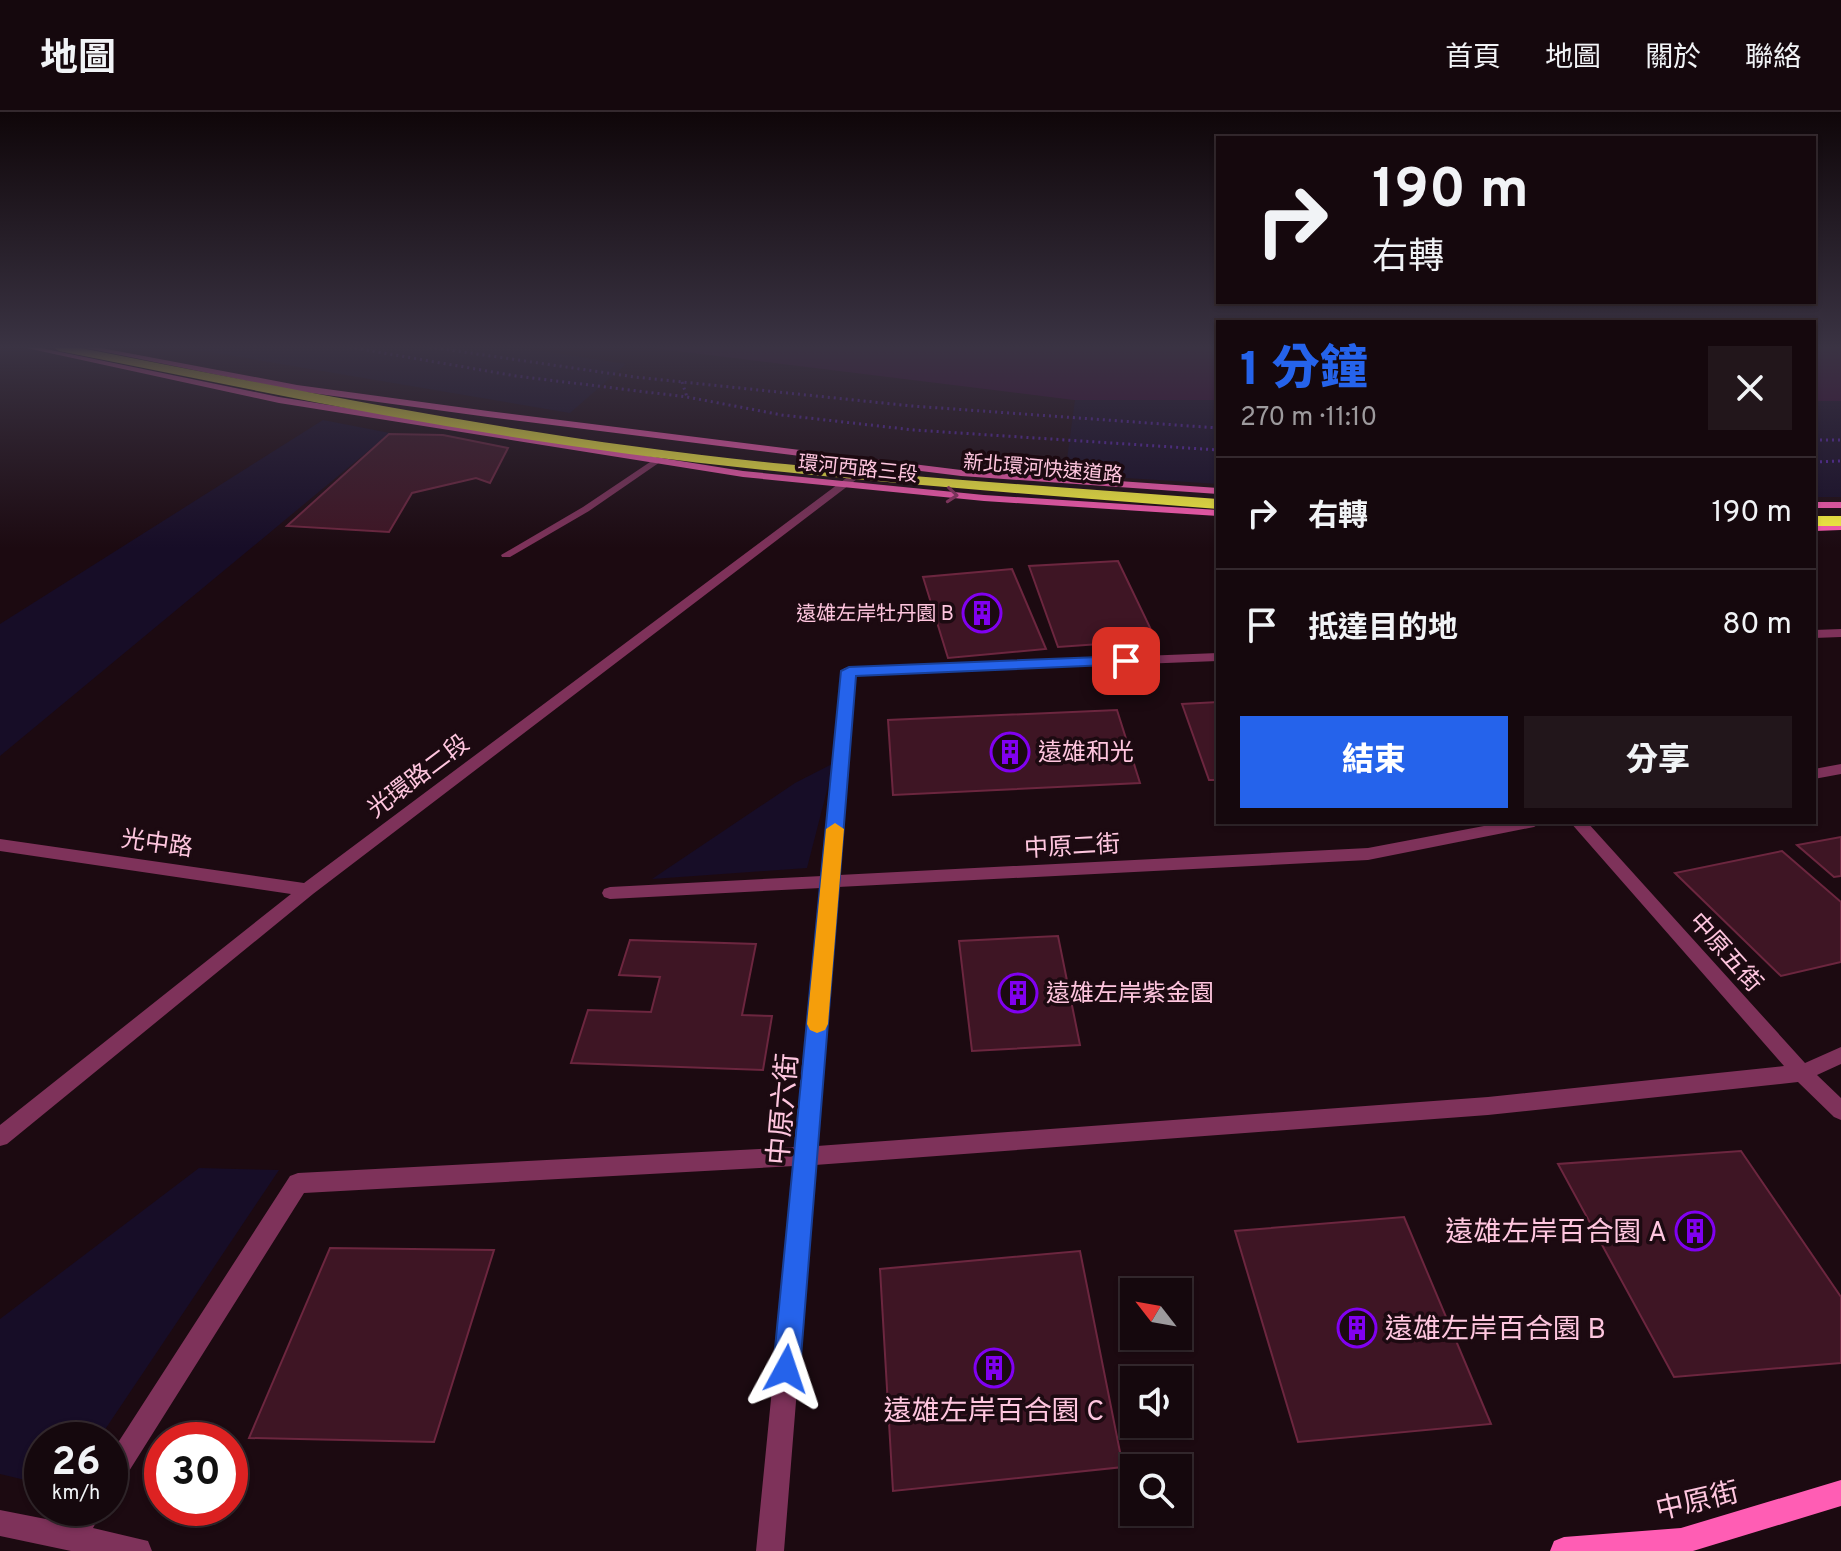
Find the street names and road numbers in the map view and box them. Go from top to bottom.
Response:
street label: 新北環河快速道路 [962,450,1124,490]
street label: 環河西路三段 [797,451,919,489]
street label: 光環路二段 [362,730,476,826]
street label: 光中路 [119,825,194,865]
street label: 中原二街 [1023,831,1121,865]
street label: 中原五街 [1681,908,1768,999]
street label: 中原六街 [762,1052,808,1167]
street label: 中原街 [1653,1476,1743,1530]

